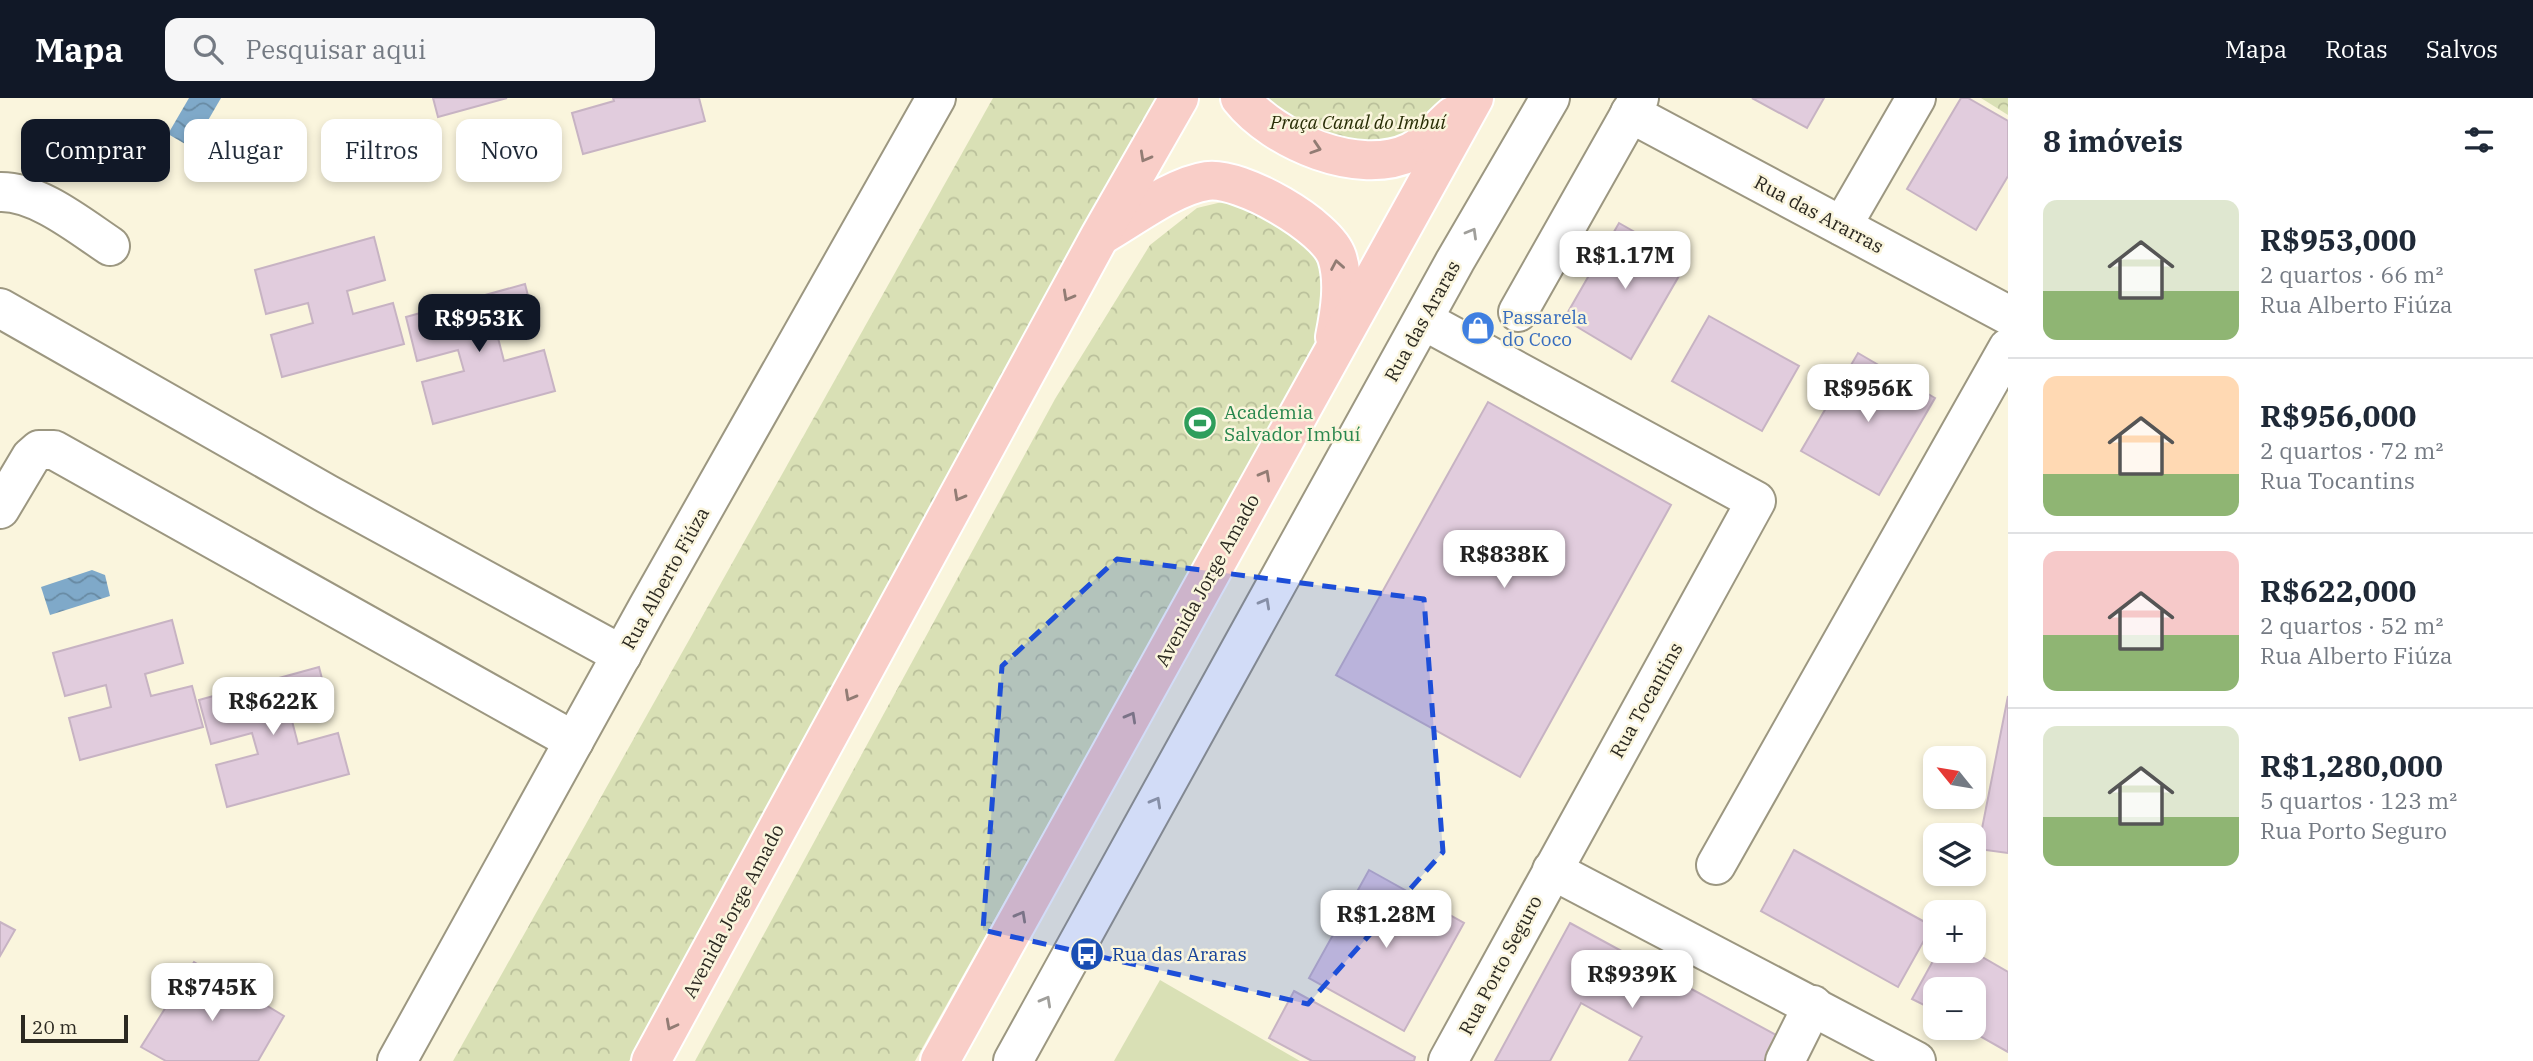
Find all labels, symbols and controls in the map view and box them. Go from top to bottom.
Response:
search box [165,18,655,81]
text: Mapa [35,28,123,71]
icon: search [189,30,227,68]
text: Pesquisar aqui [245,32,426,66]
text: Mapa [2225,33,2287,65]
text: Rotas [2325,33,2388,65]
text: Salvos [2426,33,2498,65]
park label: Praça Canal do Imbuí [1269,110,1447,134]
chip: Comprar [21,119,170,182]
chip: Alugar [184,119,307,182]
chip: Filtros [321,119,442,182]
chip: Novo [456,119,562,182]
text: 8 imóveis [2043,121,2183,160]
icon: filters [2460,121,2498,159]
one-way arrow [1309,140,1321,154]
one-way arrow [1140,150,1153,163]
street label: Rua das Ararras [1750,170,1888,258]
text: R$953,000 [2260,220,2416,259]
one-way arrow [1464,228,1477,240]
icon: home [2099,228,2183,312]
pin: R$1.17M [1560,232,1690,291]
text: R$1.17M [1575,239,1675,269]
street label: Rua das Araras [1379,256,1465,386]
one-way arrow [1330,259,1345,271]
text: 2 quartos · 66 m² [2260,259,2443,289]
one-way arrow [1062,289,1076,302]
text: Rua Alberto Fiúza [2260,289,2453,319]
pin: R$953K [422,294,536,354]
text: R$953K [434,302,524,332]
place label: Passarela do Coco [1502,305,1587,351]
shop icon: Passarela do Coco [1459,309,1497,347]
pin: R$956K [1811,364,1925,424]
text: R$956K [1823,372,1913,402]
text: R$956,000 [2260,396,2416,435]
place label: Academia Salvador Imbuí [1224,400,1360,446]
sports icon: Academia Salvador Imbuí [1181,404,1219,442]
icon: home [2099,404,2183,488]
text: 2 quartos · 72 m² [2260,435,2443,465]
text: Rua Tocantins [2260,465,2415,495]
one-way arrow [1257,470,1270,482]
one-way arrow [953,489,967,501]
street label: Avenida Jorge Amado [1150,490,1264,670]
street label: Rua Alberto Fiúza [616,503,714,653]
pin: R$838K [1447,531,1561,590]
text: R$838K [1459,538,1549,568]
text: R$622,000 [2260,571,2416,610]
icon: home [2099,579,2183,663]
one-way arrow [1257,598,1271,610]
text: 2 quartos · 52 m² [2260,610,2443,640]
street label: Rua Tocantins [1604,638,1688,762]
text: Rua Alberto Fiúza [2260,640,2453,670]
pin: R$622K [216,678,330,737]
text: R$622K [228,685,318,715]
one-way arrow [844,688,858,701]
one-way arrow [1123,711,1136,724]
north arrow [1923,746,1986,808]
map controls [1923,746,1986,1040]
text: R$1,280,000 [2260,746,2443,785]
icon: home [2099,754,2183,838]
text: 5 quartos · 123 m² [2260,785,2457,815]
one-way arrow [1147,797,1161,809]
text: Rua Porto Seguro [2260,815,2447,845]
street label: Avenida Jorge Amado [677,820,789,1002]
button: layers [1923,823,1986,886]
pin: R$1.28M [1321,890,1451,950]
street label: Rua Porto Seguro [1453,891,1547,1039]
text: R$1.28M [1336,898,1436,928]
button: + [1923,900,1986,963]
one-way arrow [1013,910,1026,923]
bus stop icon: Rua das Araras [1068,935,1106,973]
place label: Rua das Araras [1112,942,1247,966]
pin: R$939K [1575,950,1689,1010]
text: R$939K [1587,958,1677,988]
pin: R$745K [155,964,269,1023]
text: R$745K [167,971,257,1001]
button: − [1923,977,1986,1040]
one-way arrow [1038,996,1051,1009]
scale bar [21,1012,128,1044]
text: 20 m [32,1015,77,1039]
one-way arrow [666,1018,679,1030]

